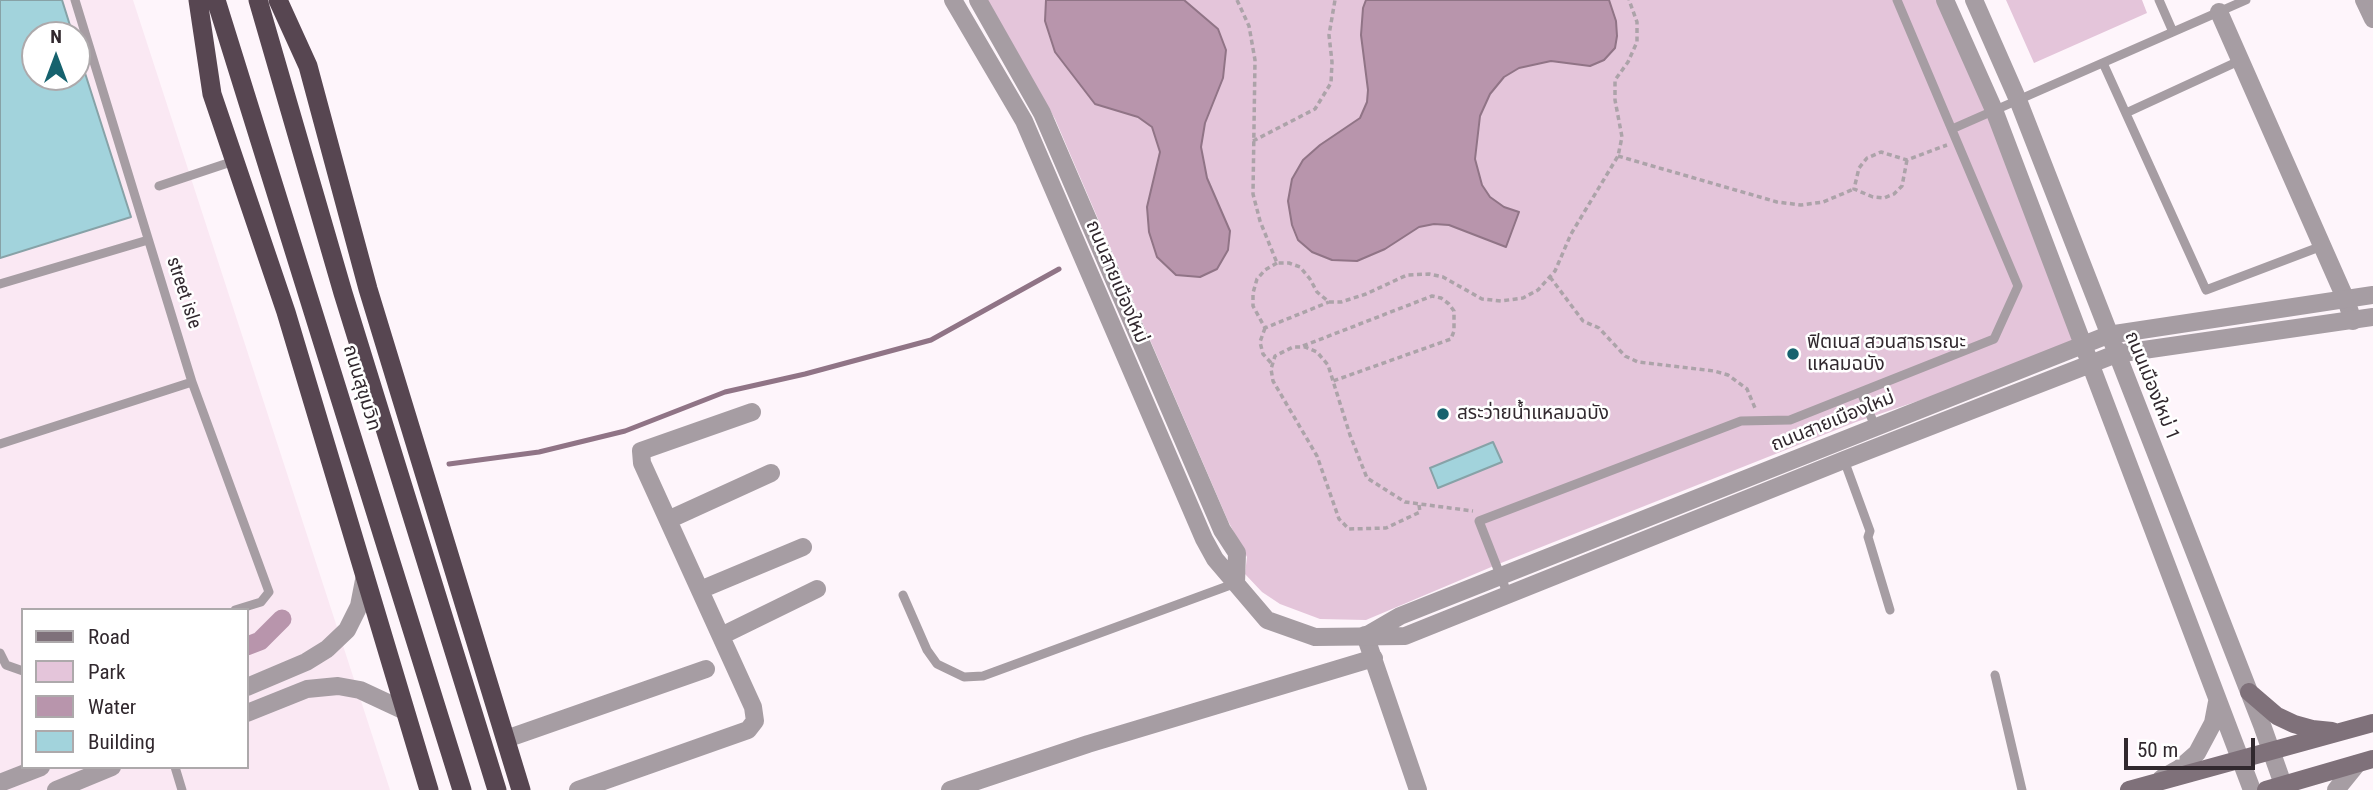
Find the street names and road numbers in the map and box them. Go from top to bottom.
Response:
street label: ถนนสายเมืองใหม่ [1080,217,1152,347]
street label: street isle [161,254,205,332]
street label: ถนนเมืองใหม่ 1 [2119,328,2183,444]
street label: ถนนสุขุมวิท [337,342,385,434]
street label: ถนนสายเมืองใหม่ [1768,387,1898,457]

